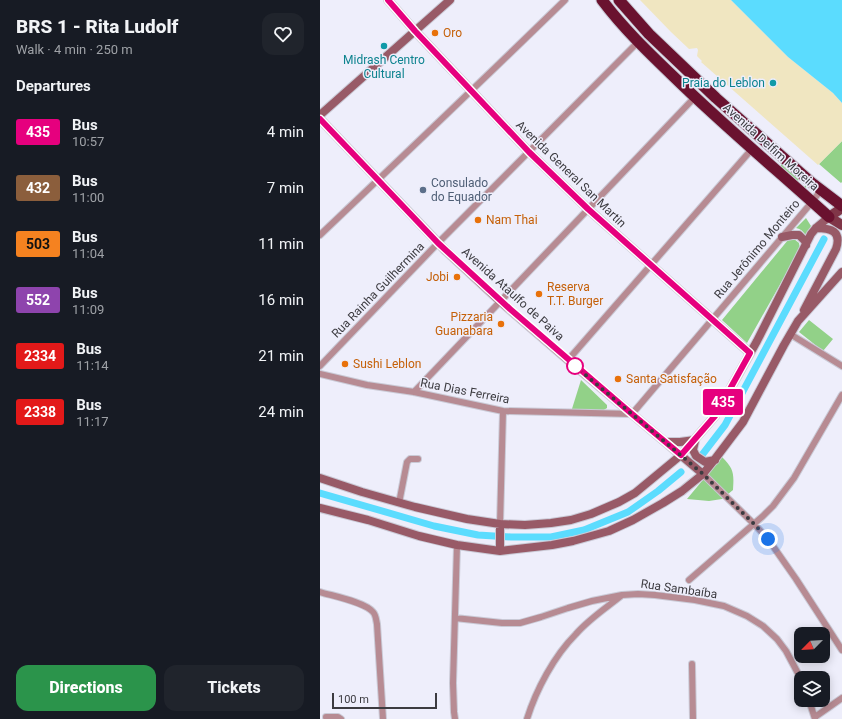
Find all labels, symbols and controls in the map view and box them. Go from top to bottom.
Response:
button: heart [262,13,304,55]
text: BRS 1 - Rita Ludolf [16,15,178,38]
place label: Oro [443,26,462,40]
marker: Oro [430,28,440,38]
marker: Midrash Centro Cultural [379,41,389,51]
text: Walk · 4 min · 250 m [16,42,133,57]
place label: Midrash Centro Cultural [343,53,425,81]
place label: Praia do Leblon [682,76,765,90]
text: Departures [16,77,91,95]
marker: Praia do Leblon [768,78,778,88]
street label: Avenida Delfim Moreira [720,100,822,194]
text: Bus [72,116,98,134]
street label: Avenida General San Martin [513,118,629,230]
text: 4 min [267,123,304,141]
text: 435 [26,124,50,140]
text: 10:57 [72,134,104,149]
text: Bus [72,172,98,190]
place label: Consulado do Equador [431,176,492,204]
text: 7 min [267,179,304,197]
text: 432 [26,180,50,196]
marker: Consulado do Equador [418,185,428,195]
text: 11:00 [72,190,104,205]
street label: Rua Jerônimo Monteiro [711,196,803,301]
place label: Nam Thai [486,213,538,227]
marker: Nam Thai [473,215,483,225]
text: Bus [72,228,98,246]
text: 11 min [258,235,304,253]
text: 503 [26,236,50,252]
street label: Rua Rainha Guilhermina [329,239,427,341]
street label: Avenida Ataulfo de Paiva [459,244,567,344]
text: 11:04 [72,246,104,261]
place label: Jobi [426,270,449,284]
marker: Jobi [452,272,462,282]
place label: Reserva T.T. Burger [547,280,603,308]
text: Bus [72,284,98,302]
marker: Reserva T.T. Burger [534,289,544,299]
text: 16 min [258,291,304,309]
text: 552 [26,292,50,308]
text: 11:09 [72,302,104,317]
place label: Pizzaria Guanabara [435,310,493,338]
marker: Pizzaria Guanabara [496,319,506,329]
text: Bus [76,340,102,358]
text: 21 min [258,347,304,365]
text: 2334 [24,348,56,364]
place label: Sushi Leblon [353,357,421,371]
unlabelled marker [566,357,584,375]
text: 11:14 [76,358,109,373]
marker: Sushi Leblon [340,359,350,369]
place label: Santa Satisfação [626,372,717,386]
marker: Santa Satisfação [613,374,623,384]
street label: Rua Dias Ferreira [419,375,511,407]
line badge: 435 [700,389,746,415]
text: 435 [711,394,735,410]
text: Bus [76,396,102,414]
text: 24 min [258,403,304,421]
text: 2338 [24,404,56,420]
text: 11:17 [76,414,109,429]
your location [758,529,778,549]
street label: Rua Sambaíba [640,577,718,601]
north arrow [794,627,830,663]
map controls [794,627,830,707]
button: Directions [16,665,156,711]
button: Tickets [164,665,304,711]
button: layers [794,671,830,707]
scale bar [332,691,437,710]
text: 100 m [338,693,369,706]

